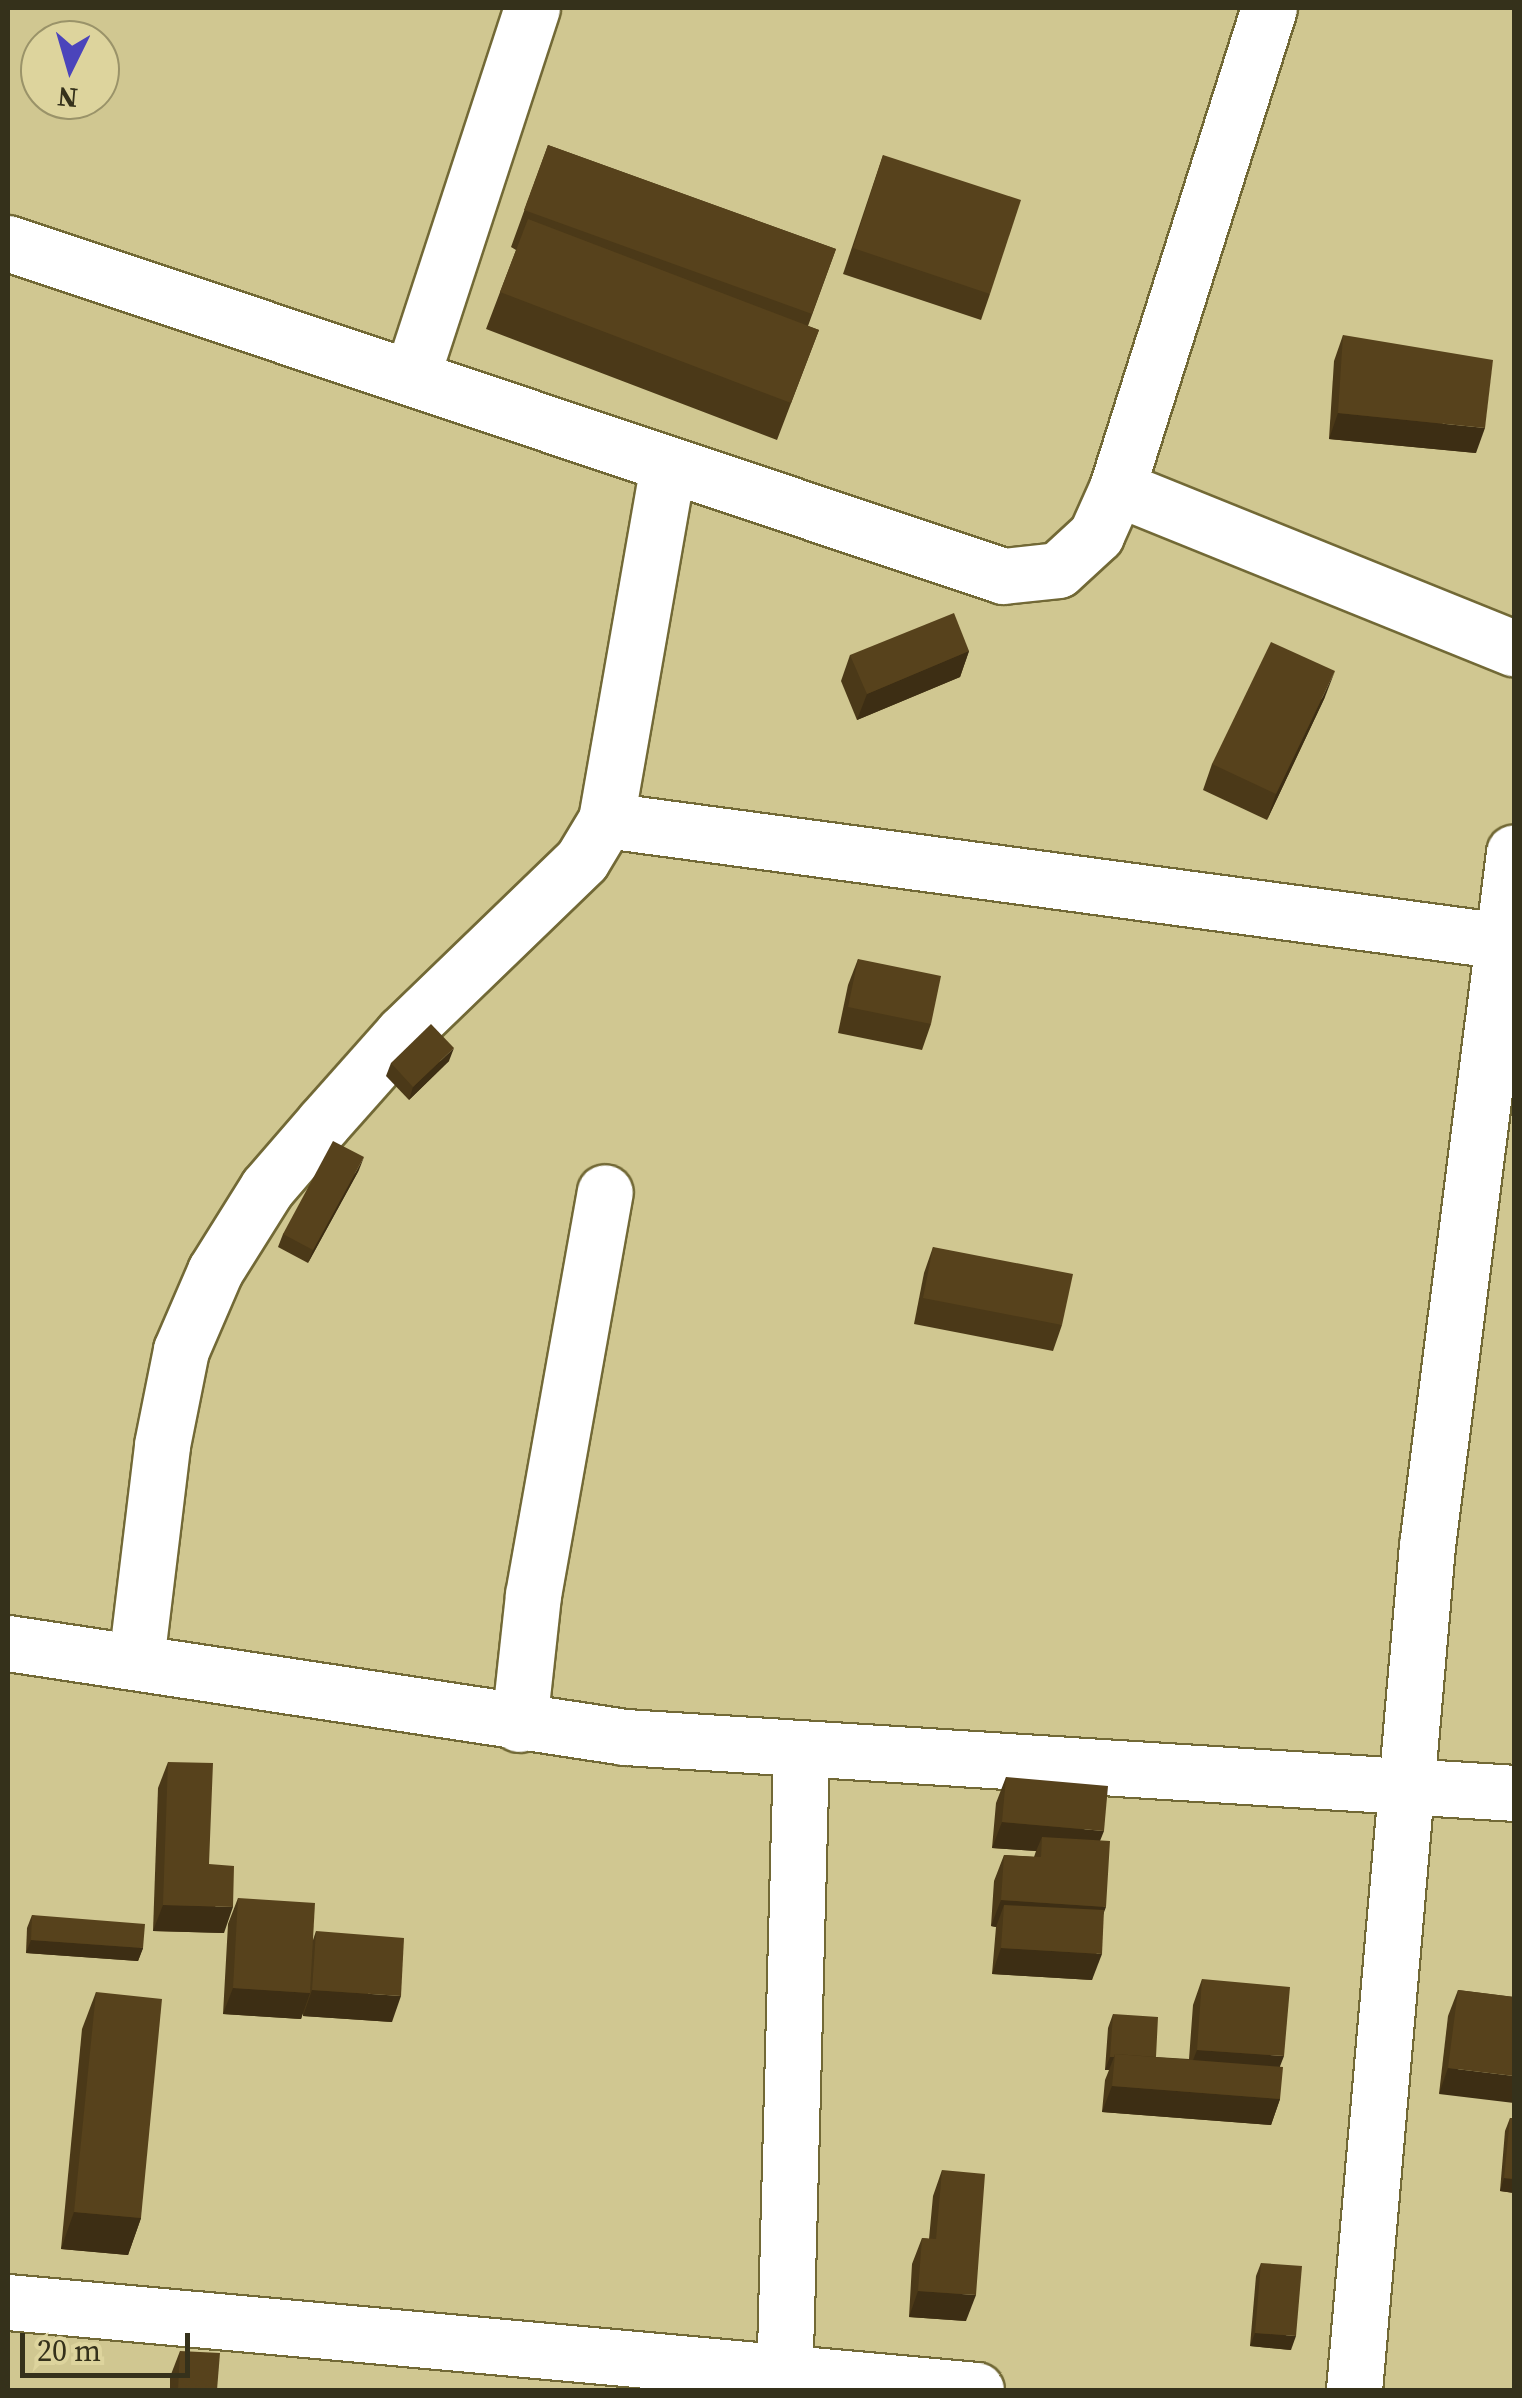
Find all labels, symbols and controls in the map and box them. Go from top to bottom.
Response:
north arrow [20,20,120,120]
text: N [56,78,79,118]
scale bar [25,2313,195,2375]
text: 20 m [37,2330,101,2371]

